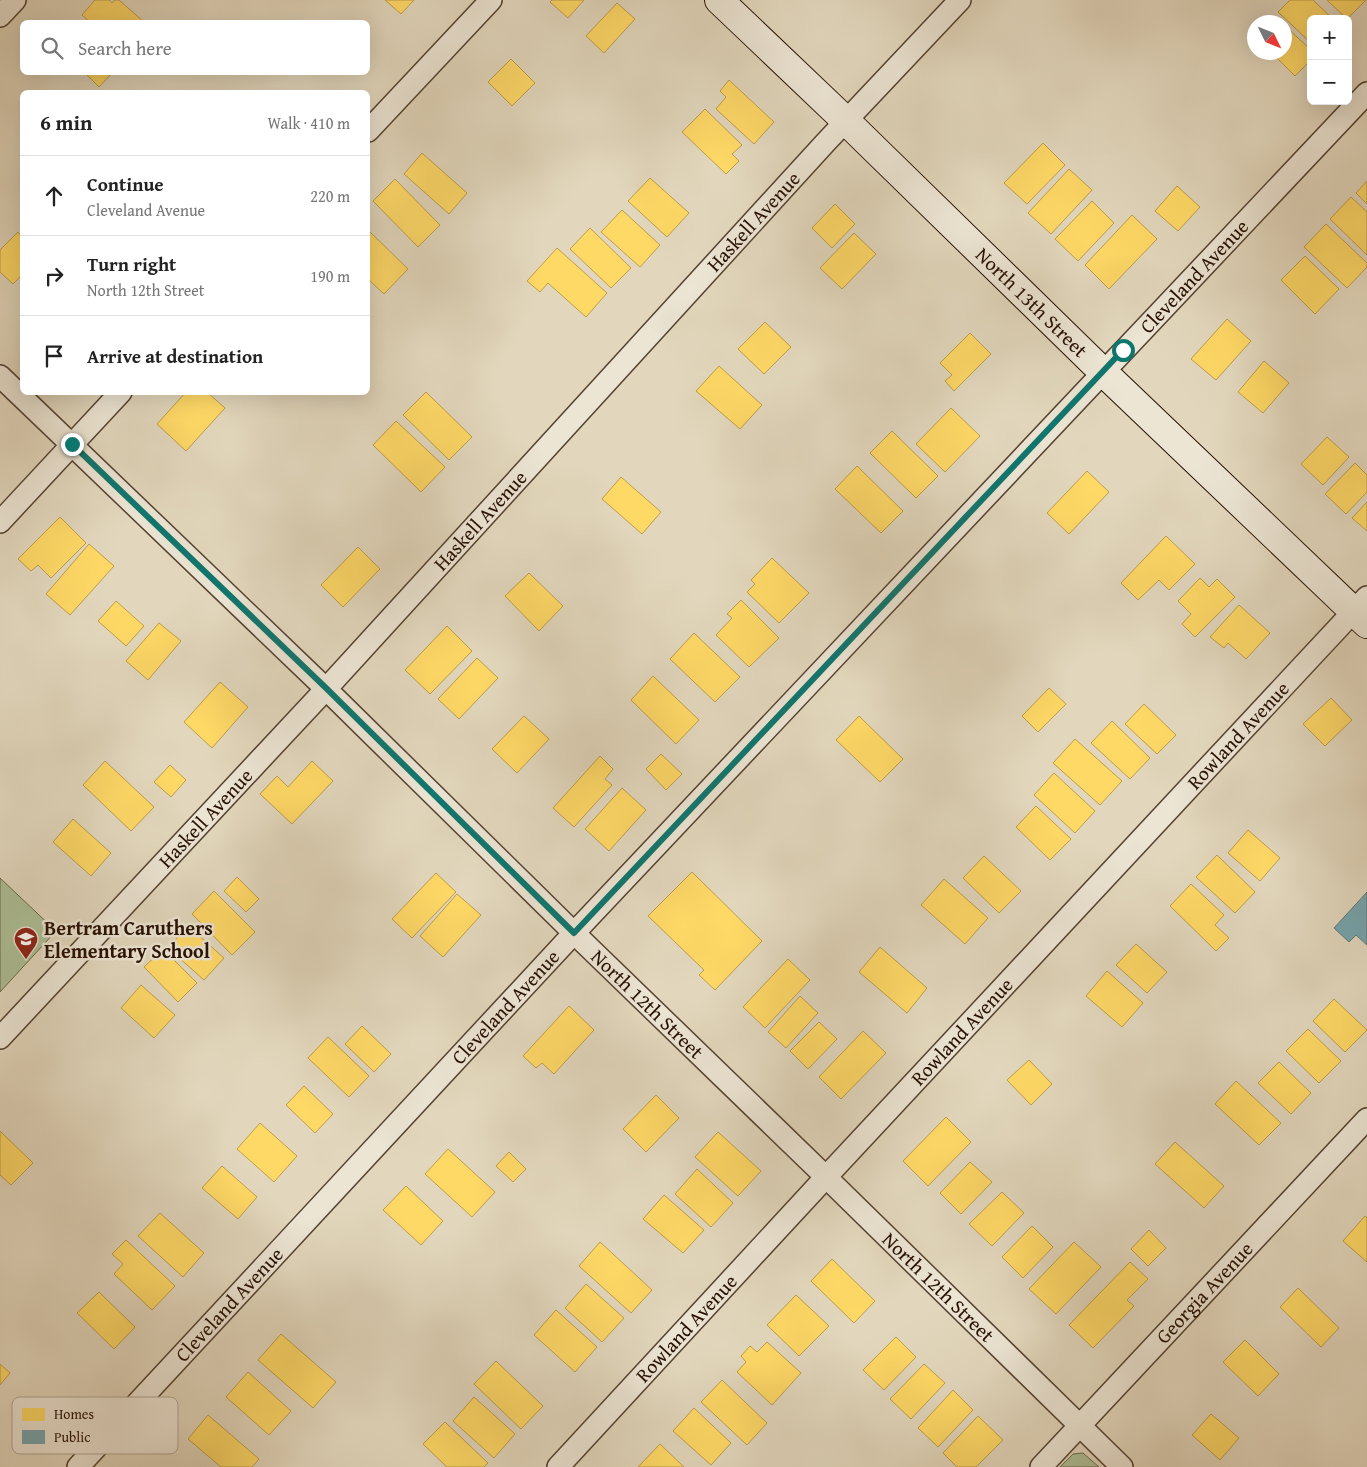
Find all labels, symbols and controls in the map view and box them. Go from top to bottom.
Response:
north arrow [1247,15,1292,60]
map controls [1307,15,1352,105]
button: + [1307,15,1352,60]
search box [20,20,370,75]
icon: search [38,34,66,62]
text: Search here [78,34,172,62]
button: − [1307,60,1352,105]
text: 6 min [40,107,92,138]
text: Walk · 410 m [267,111,350,135]
street label: Haskell Avenue [699,164,807,278]
text: Continue [87,170,164,198]
icon: ahead [40,182,68,210]
text: 220 m [310,184,350,208]
text: Cleveland Avenue [87,198,205,222]
street label: Cleveland Avenue [1132,212,1255,340]
street label: North 13th Street [969,240,1095,364]
text: Turn right [87,250,176,278]
icon: right [40,262,68,290]
text: 190 m [310,264,350,288]
text: North 12th Street [87,278,204,302]
route start [1112,339,1135,362]
icon: arrive [40,342,68,370]
text: Arrive at destination [87,342,263,370]
route end [61,433,84,456]
street label: Haskell Avenue [426,463,533,577]
street label: Rowland Avenue [1180,674,1296,795]
street label: Haskell Avenue [151,761,259,874]
place label: Bertram Caruthers Elementary School [44,913,213,965]
school or university icon: Bertram Caruthers Elementary School [13,926,39,960]
street label: North 12th Street [585,942,711,1065]
street label: Cleveland Avenue [444,943,566,1070]
street label: Rowland Avenue [904,971,1019,1092]
street label: North 12th Street [876,1225,1001,1349]
street label: Georgia Avenue [1149,1235,1259,1350]
street label: Cleveland Avenue [168,1240,290,1368]
street label: Rowland Avenue [628,1267,744,1389]
legend [12,1397,178,1454]
text: Homes [54,1404,94,1424]
text: Public [54,1427,90,1447]

